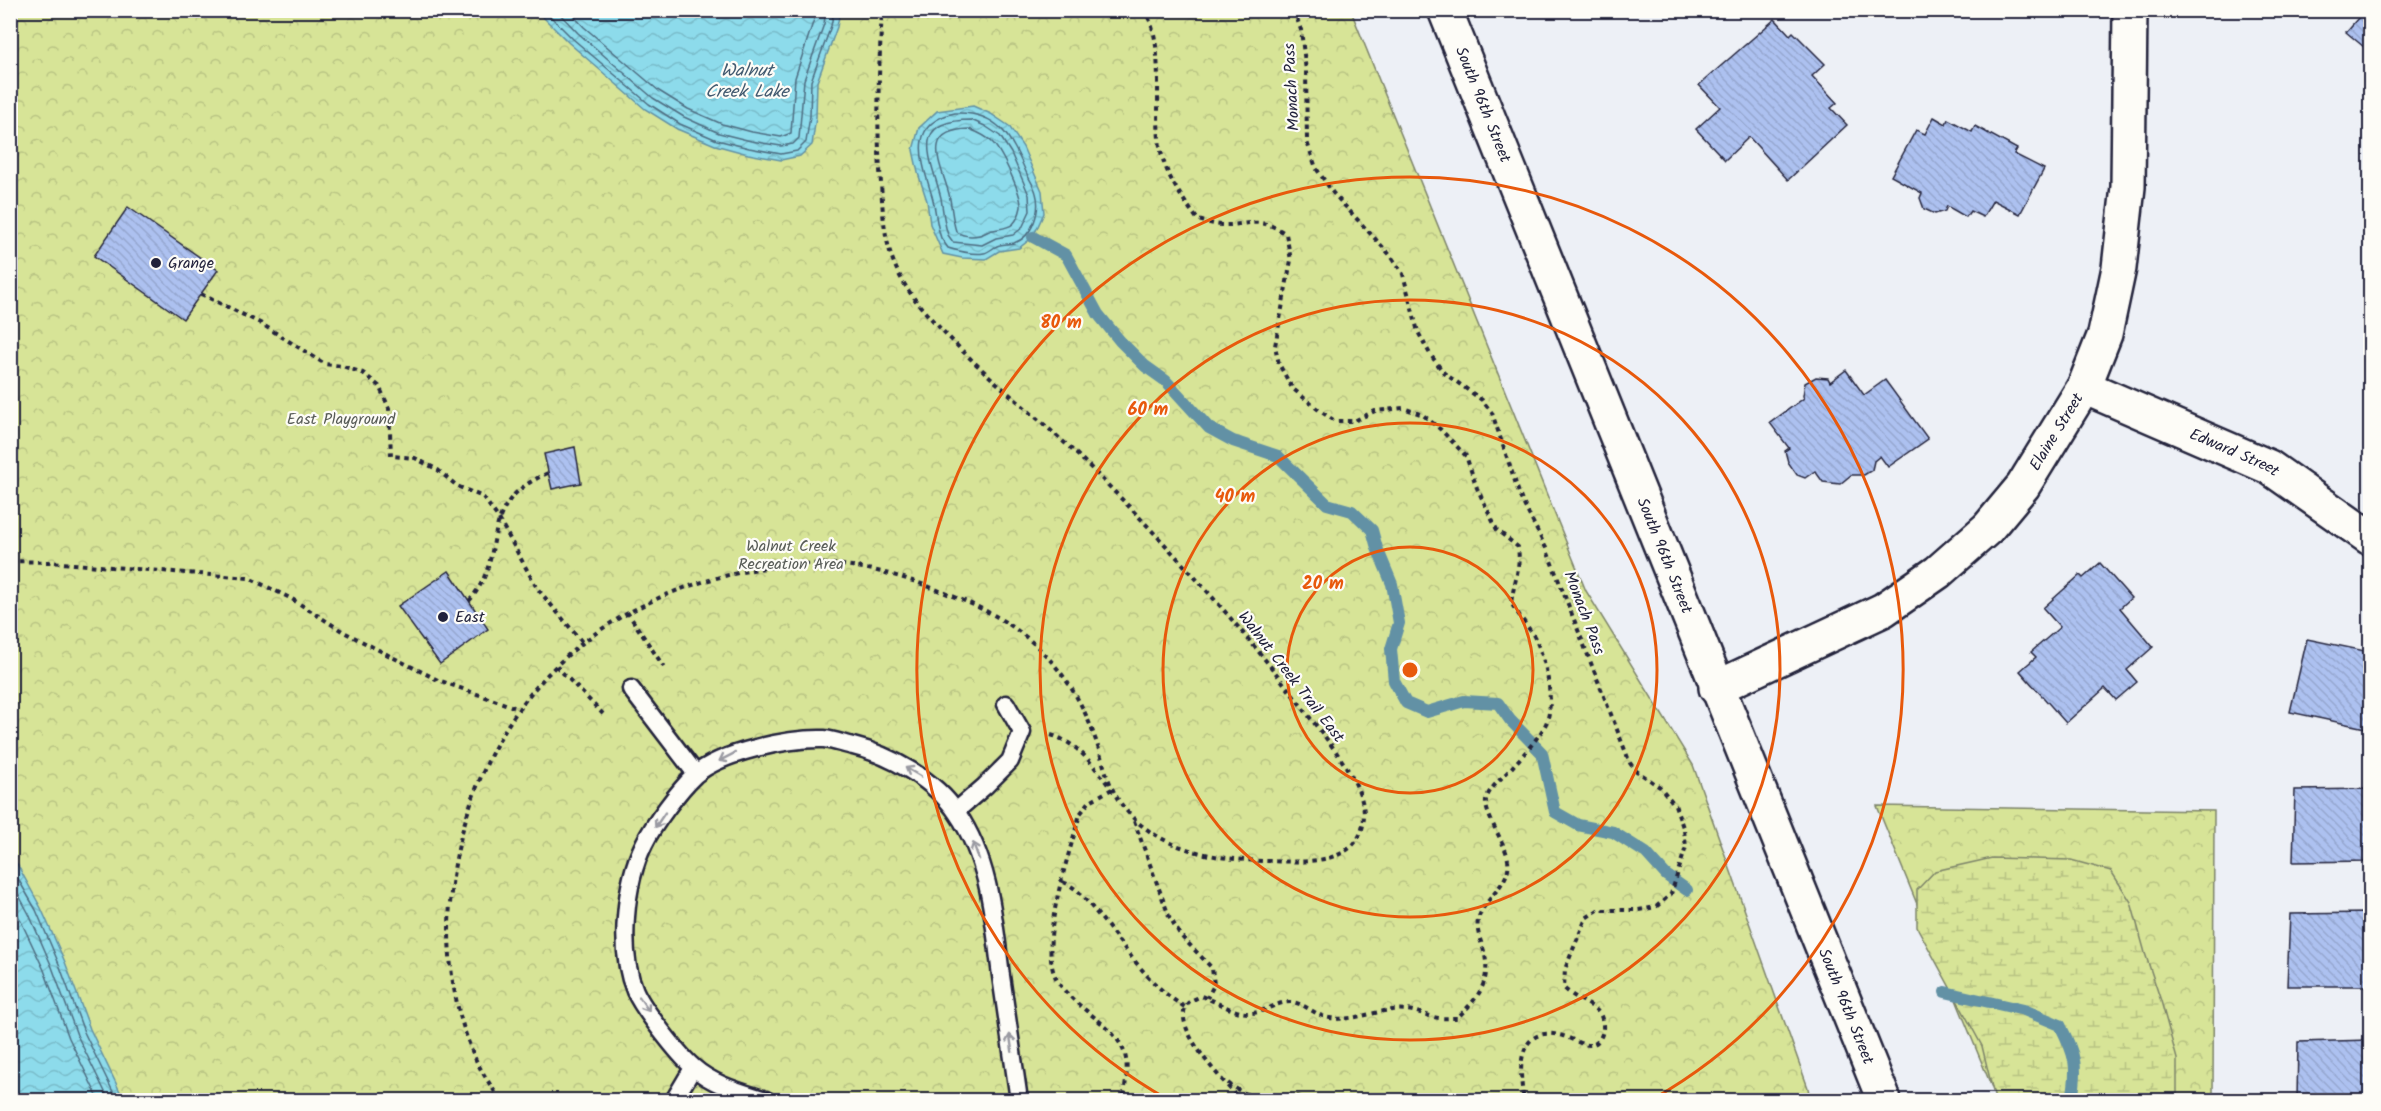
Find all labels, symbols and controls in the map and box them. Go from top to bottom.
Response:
street label: Monach Pass [1277,42,1307,132]
street label: South 96th Street [1449,43,1518,167]
water label: Walnut Creek Lake [705,57,791,107]
place label: Grange [168,251,214,276]
marker: Grange [149,256,163,270]
text: 80 m [1040,309,1082,338]
street label: Elaine Street [2023,387,2090,476]
text: 60 m [1128,396,1169,425]
park label: East Playground [287,407,396,432]
street label: Edward Street [2186,422,2285,484]
text: 40 m [1215,483,1256,512]
street label: South 96th Street [1630,494,1700,618]
park label: Walnut Creek Recreation Area [738,534,844,577]
street label: Monach Pass [1557,568,1611,659]
text: 20 m [1302,570,1344,599]
place label: East [455,605,486,630]
street label: Walnut Creek Trail East [1231,606,1351,749]
marker: East [436,610,450,624]
centre of rings [1400,660,1420,680]
one-way arrow [718,752,736,764]
one-way arrow [905,766,922,778]
one-way arrow [654,811,666,828]
one-way arrow [970,843,981,861]
street label: South 96th Street [1812,944,1881,1069]
one-way arrow [638,995,650,1011]
one-way arrow [1005,1033,1016,1053]

